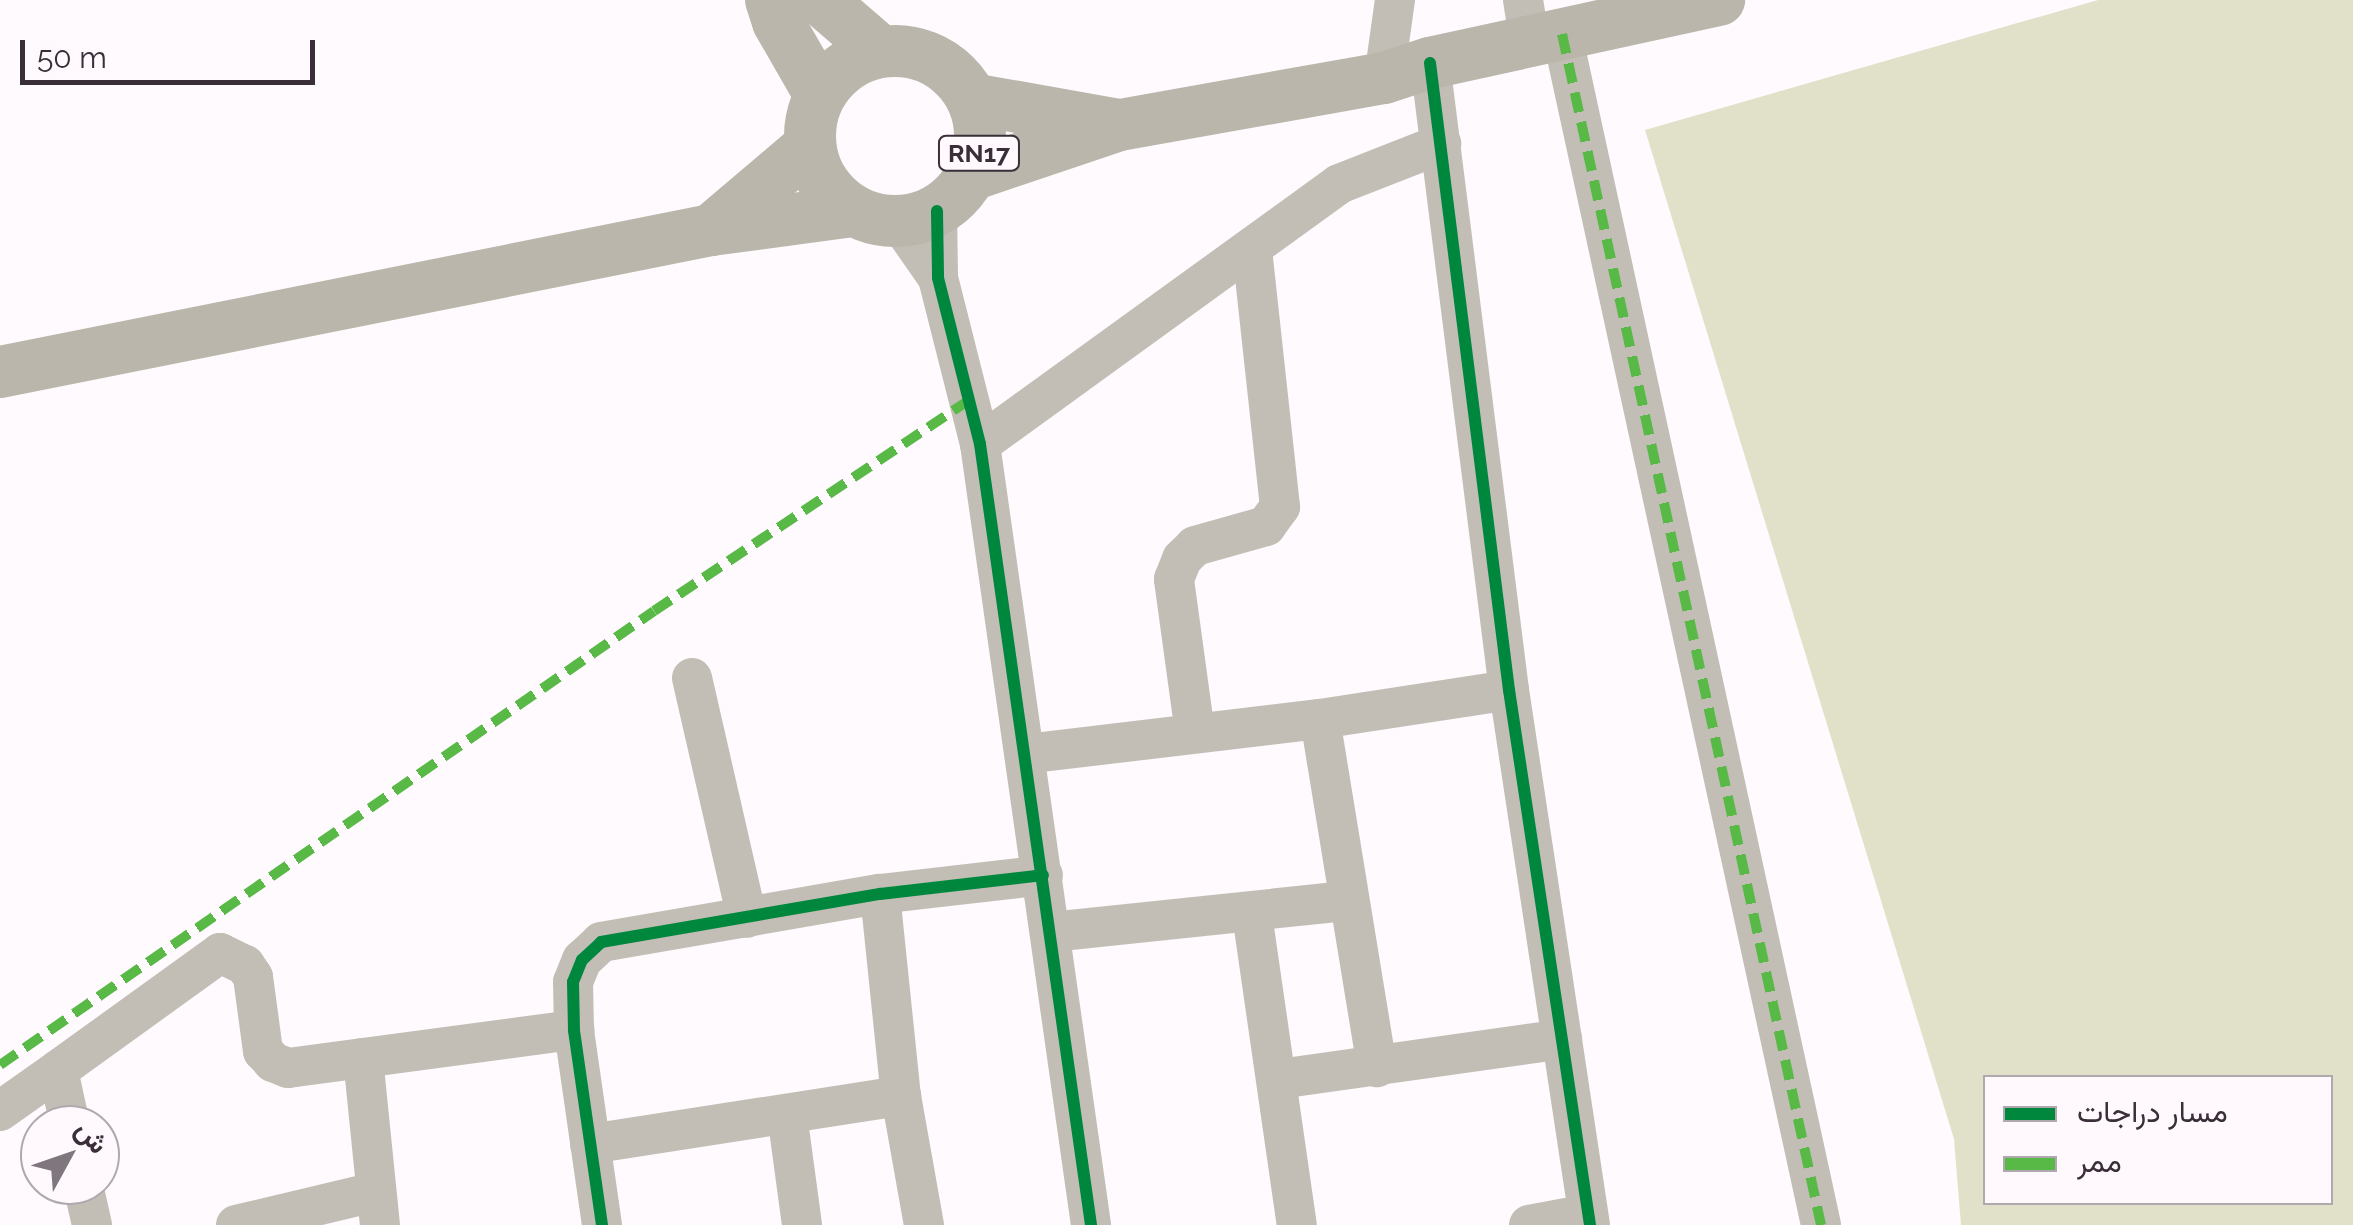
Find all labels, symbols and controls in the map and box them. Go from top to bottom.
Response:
scale bar [25,20,320,82]
text: 50 m [37,40,107,75]
road number: RN17 [936,133,1022,173]
legend [1983,1075,2333,1205]
text: مسار دراجات [2077,1094,2228,1129]
north arrow [20,1105,120,1205]
text: ش [68,1113,115,1160]
text: ممر [2077,1144,2122,1179]

